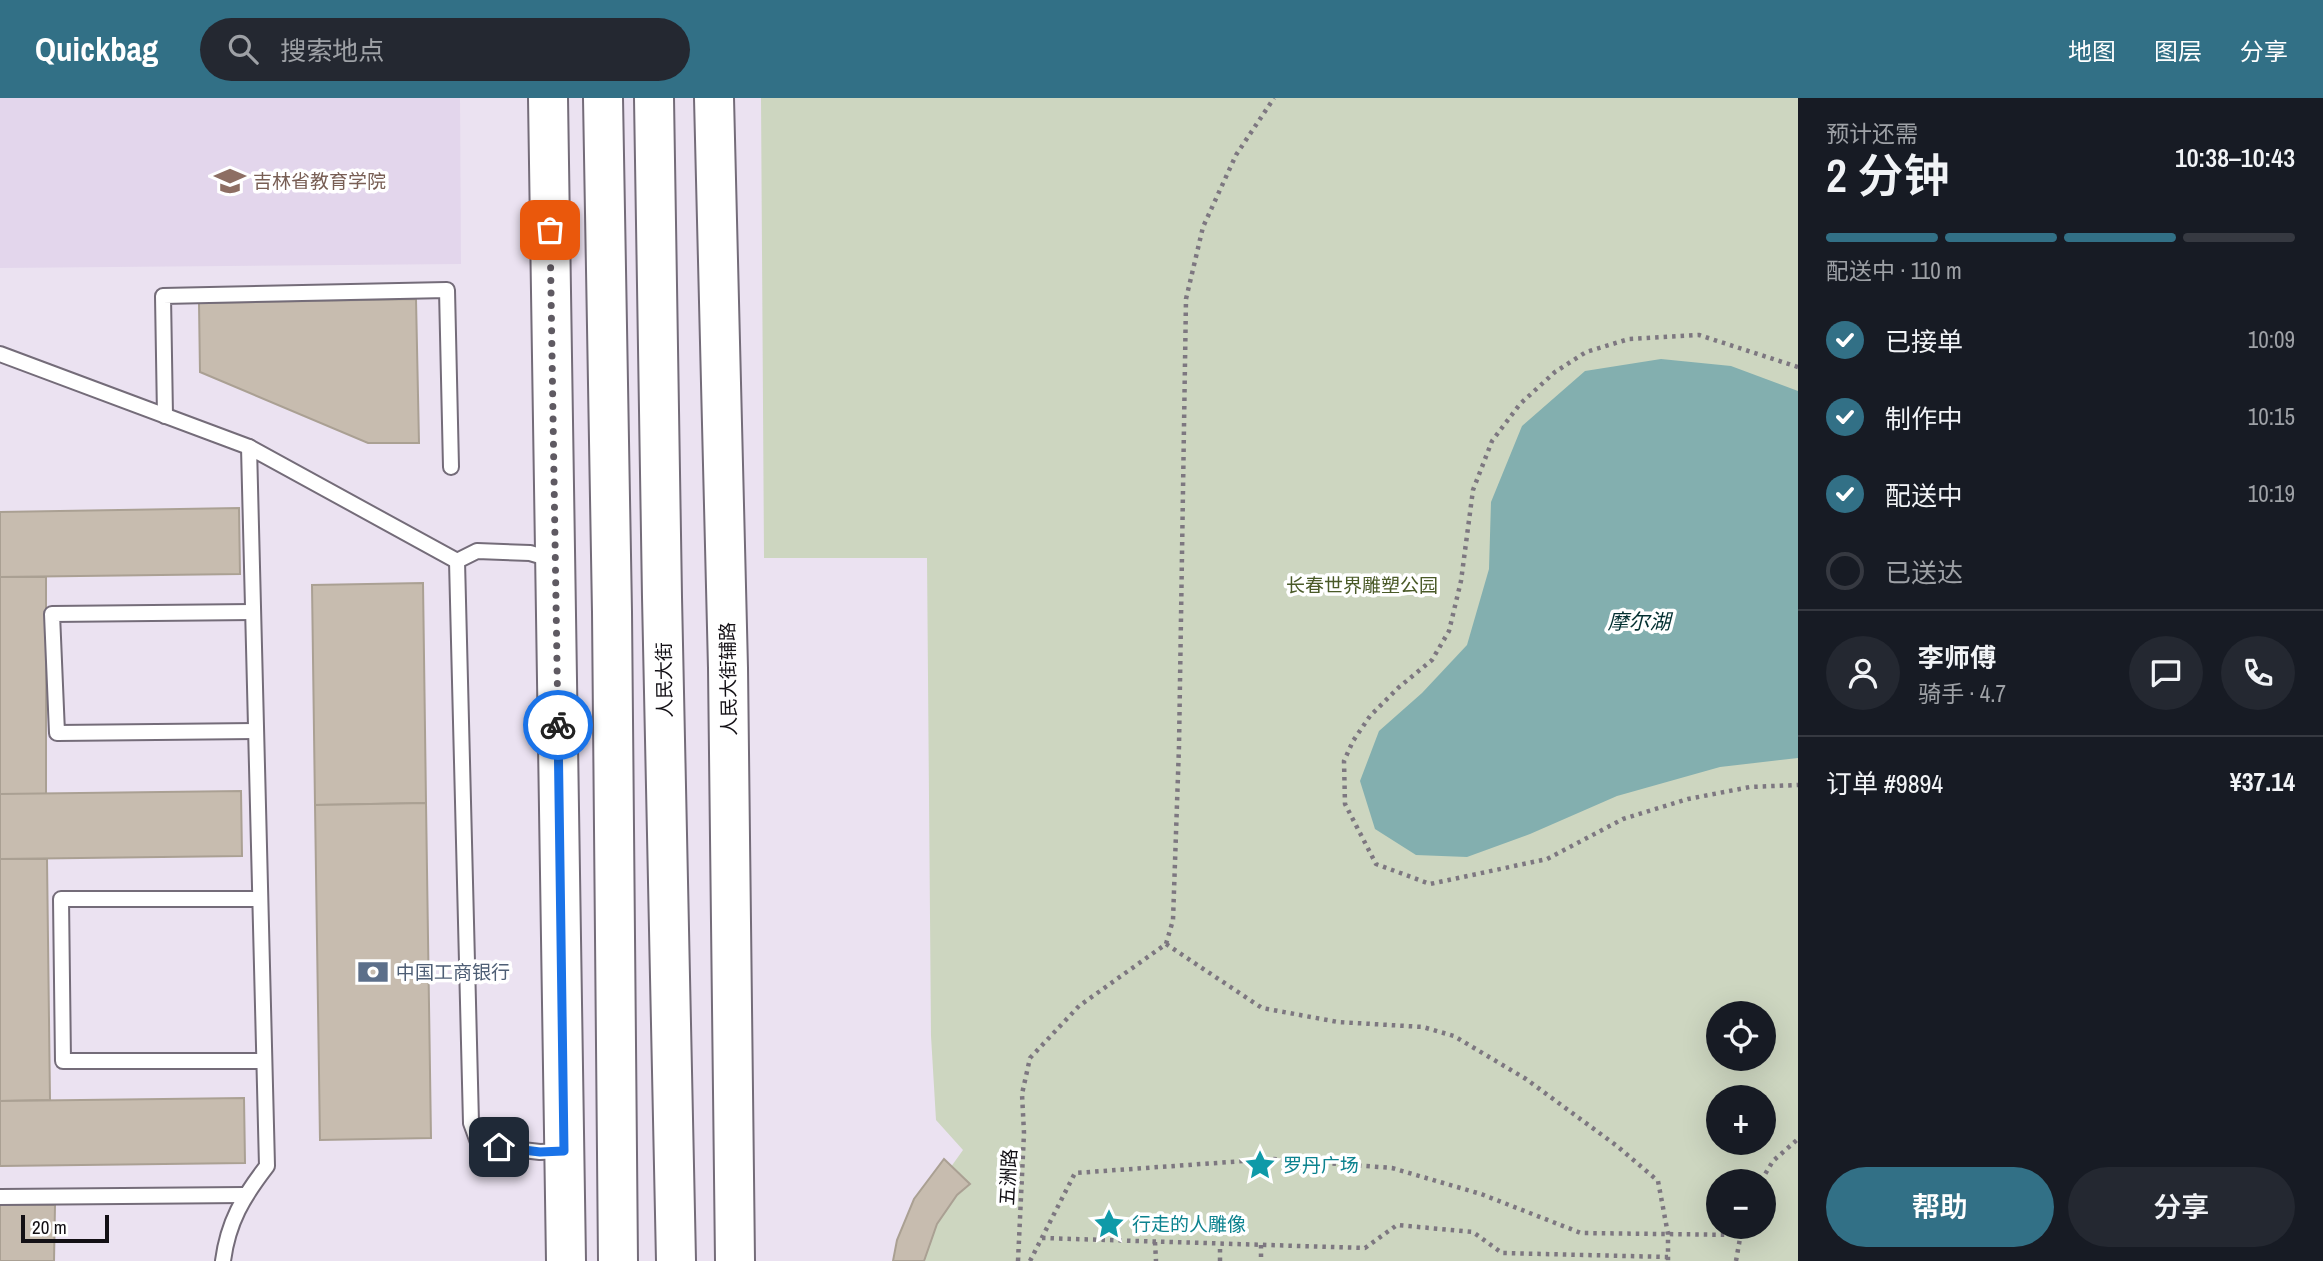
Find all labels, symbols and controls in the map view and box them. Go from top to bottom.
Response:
search box [200,18,690,81]
text: Quickbag [35,27,158,71]
icon: search [224,30,262,68]
text: 搜索地点 [280,33,384,68]
text: 地图 [2068,35,2116,67]
text: 图层 [2154,35,2202,67]
text: 分享 [2240,35,2288,67]
text: 预计还需 [1826,118,1918,149]
text: 10:38–10:43 [2175,140,2295,175]
text: 2 分钟 [1826,144,1949,206]
school or university icon: 吉林省教育学院 [213,164,247,198]
place label: 吉林省教育学院 [253,168,386,194]
pin [520,200,580,260]
icon: bag [531,211,569,249]
text: 配送中 · 110 m [1826,255,1962,286]
icon: check [1826,321,1864,359]
text: 已接单 [1885,324,1963,359]
text: 10:09 [2248,324,2295,355]
icon: check [1826,398,1864,436]
text: 制作中 [1885,401,1963,436]
text: 10:15 [2248,401,2295,432]
icon: check [1826,475,1864,513]
text: 配送中 [1885,478,1963,513]
text: 10:19 [2248,478,2295,509]
text: 已送达 [1885,555,1963,590]
park label: 长春世界雕塑公园 [1286,572,1438,598]
water label: 摩尔湖 [1608,607,1673,636]
street label: 人民大街辅路 [714,622,742,736]
button: person [1826,636,1900,710]
button: chat [2129,636,2203,710]
button: phone [2221,636,2295,710]
text: 李师傅 [1918,640,1996,675]
street label: 人民大街 [650,642,678,718]
text: 骑手 · 4.7 [1918,678,2006,709]
courier [523,690,593,760]
icon: bike [539,706,577,744]
text: ¥37.14 [2230,764,2295,799]
text: 订单 #9894 [1826,766,1943,801]
bank icon: 中国工商银行 [356,955,390,989]
place label: 中国工商银行 [396,959,510,985]
map controls [1706,1001,1776,1239]
button: locate [1706,1001,1776,1071]
button: + [1706,1085,1776,1155]
pin [469,1117,529,1177]
icon: home [480,1128,518,1166]
street label: 五洲路 [994,1148,1022,1206]
place icon: 罗丹广场 [1243,1148,1277,1182]
place label: 罗丹广场 [1283,1152,1359,1178]
button: 帮助 [1826,1167,2054,1247]
button: 分享 [2068,1167,2295,1247]
button: − [1706,1169,1776,1239]
place icon: 行走的人雕像 [1092,1207,1126,1241]
place label: 行走的人雕像 [1132,1211,1246,1237]
scale bar [21,1212,108,1244]
text: 20 m [32,1214,67,1240]

